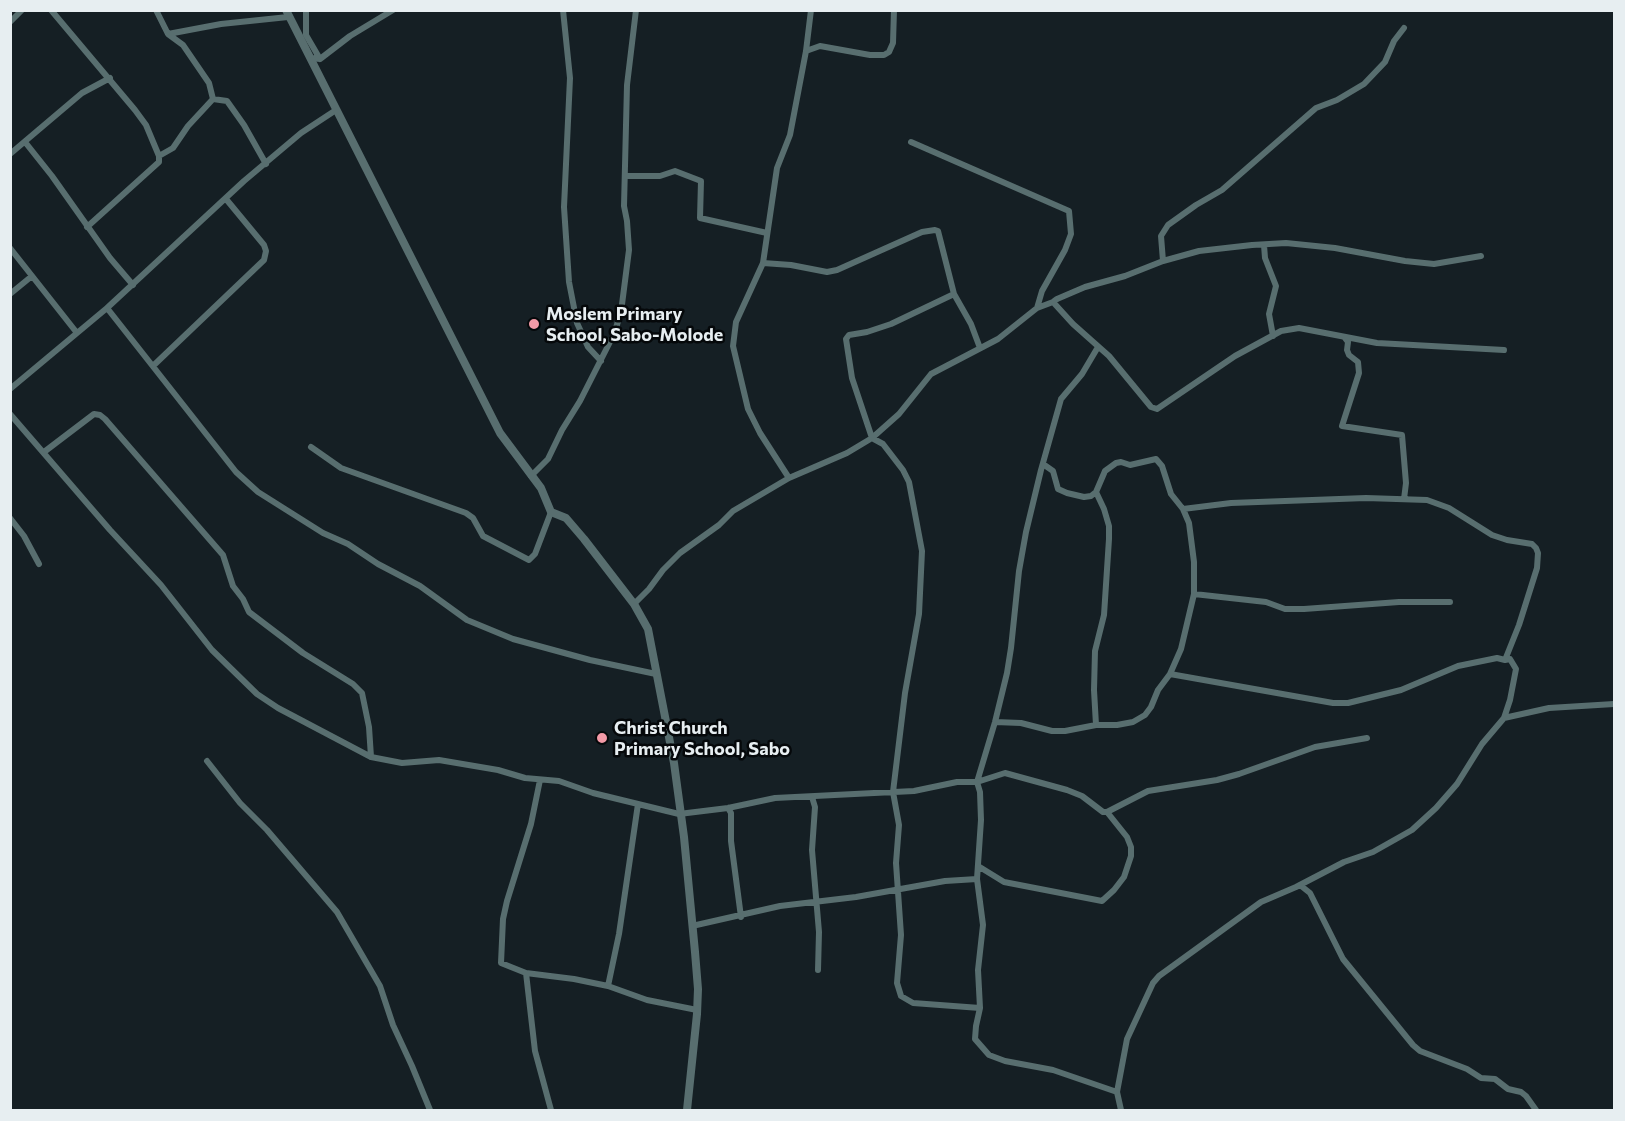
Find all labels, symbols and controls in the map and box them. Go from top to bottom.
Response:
place label: Moslem Primary School, Sabo-Molode [546,303,723,346]
marker: Moslem Primary School, Sabo-Molode [527,317,541,331]
place label: Christ Church Primary School, Sabo [614,717,790,760]
marker: Christ Church Primary School, Sabo [595,731,609,745]

